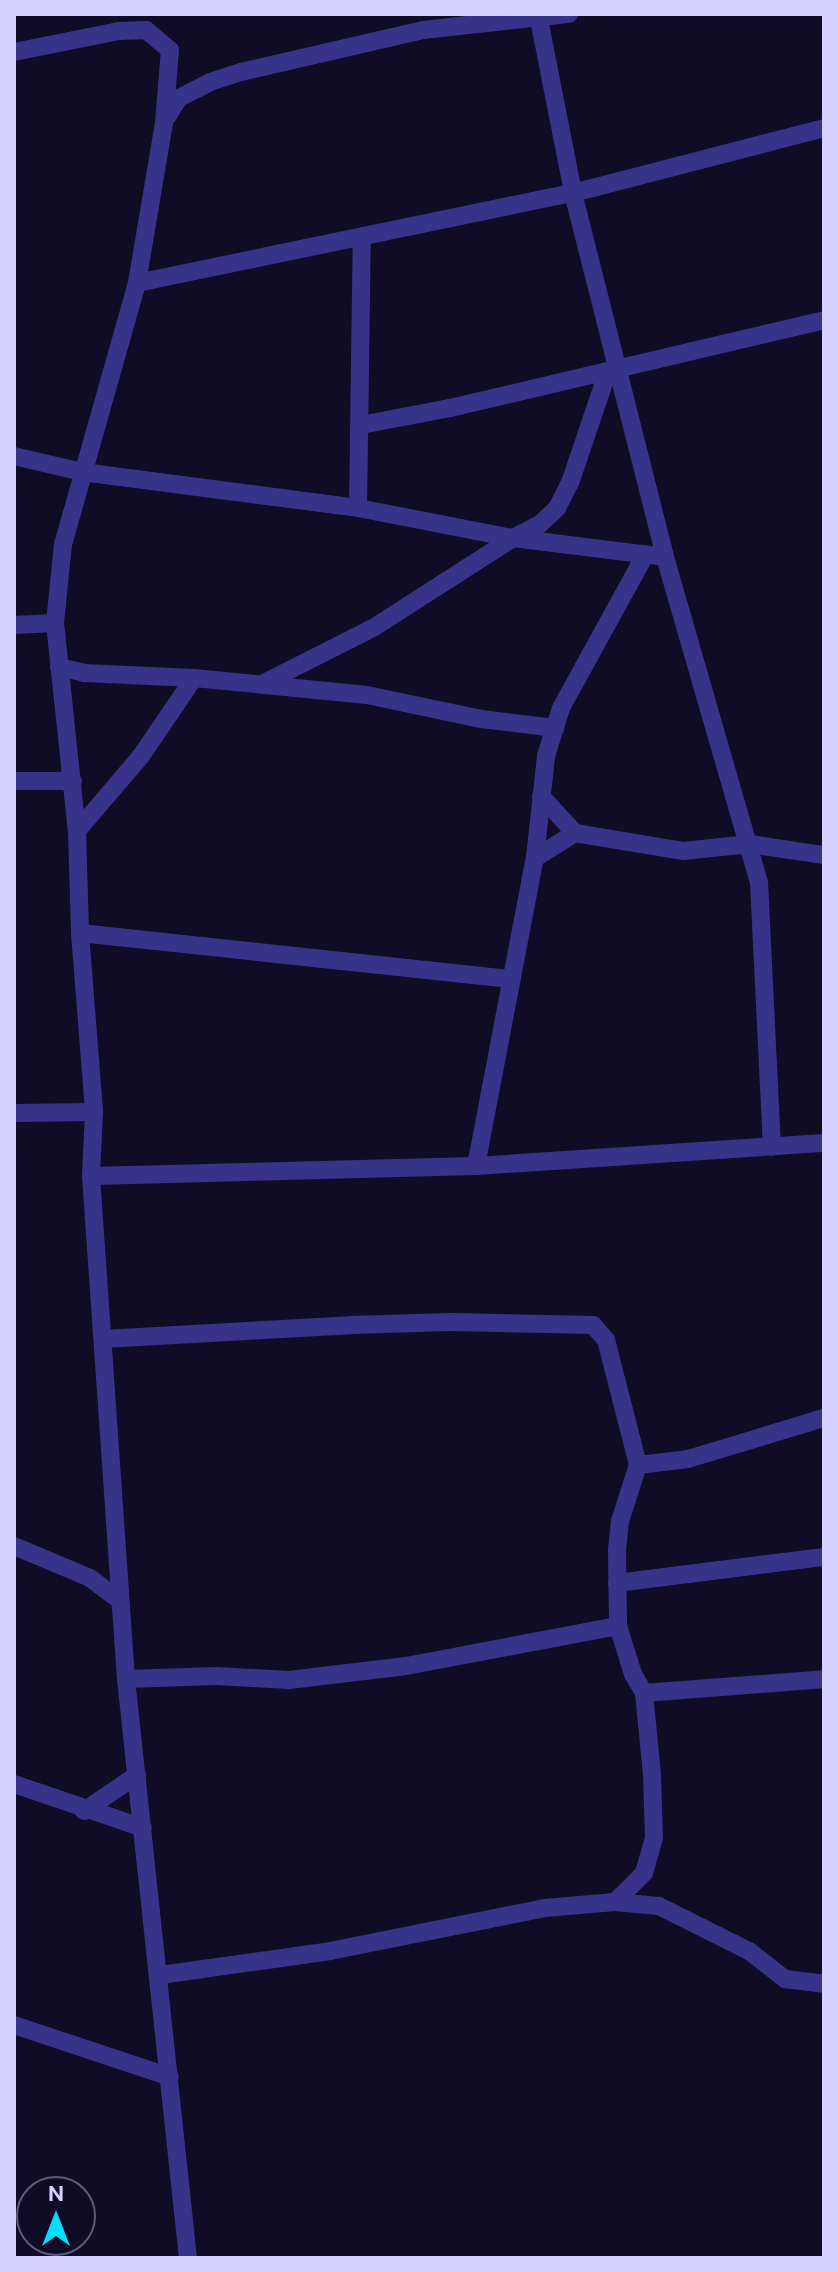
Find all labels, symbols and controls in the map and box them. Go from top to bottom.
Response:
north arrow [16,2176,96,2256]
text: N [48,2179,64,2208]

